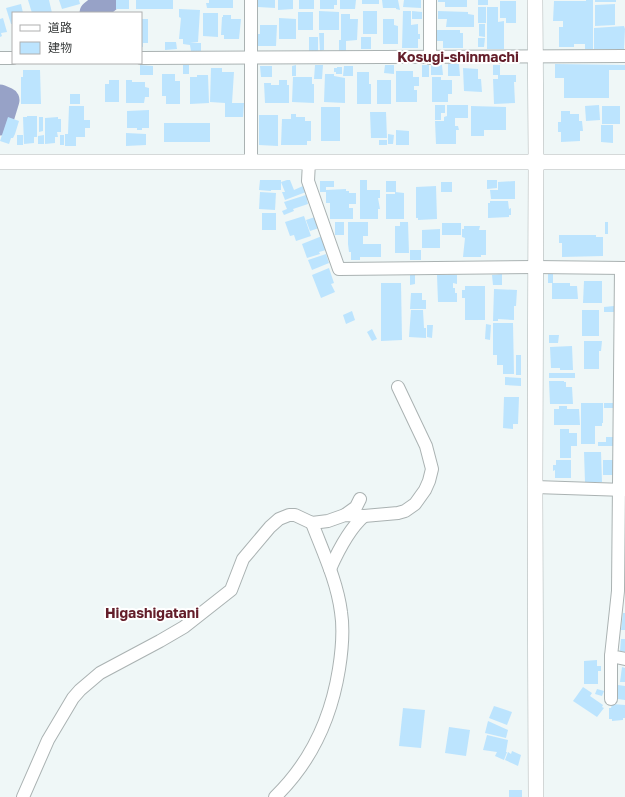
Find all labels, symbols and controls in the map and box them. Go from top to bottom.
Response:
legend [12,12,142,64]
text: 道路 [48,20,72,35]
text: 建物 [48,40,72,55]
district label: Kosugi-shinmachi [397,48,519,65]
district label: Higashigatani [105,604,199,621]

